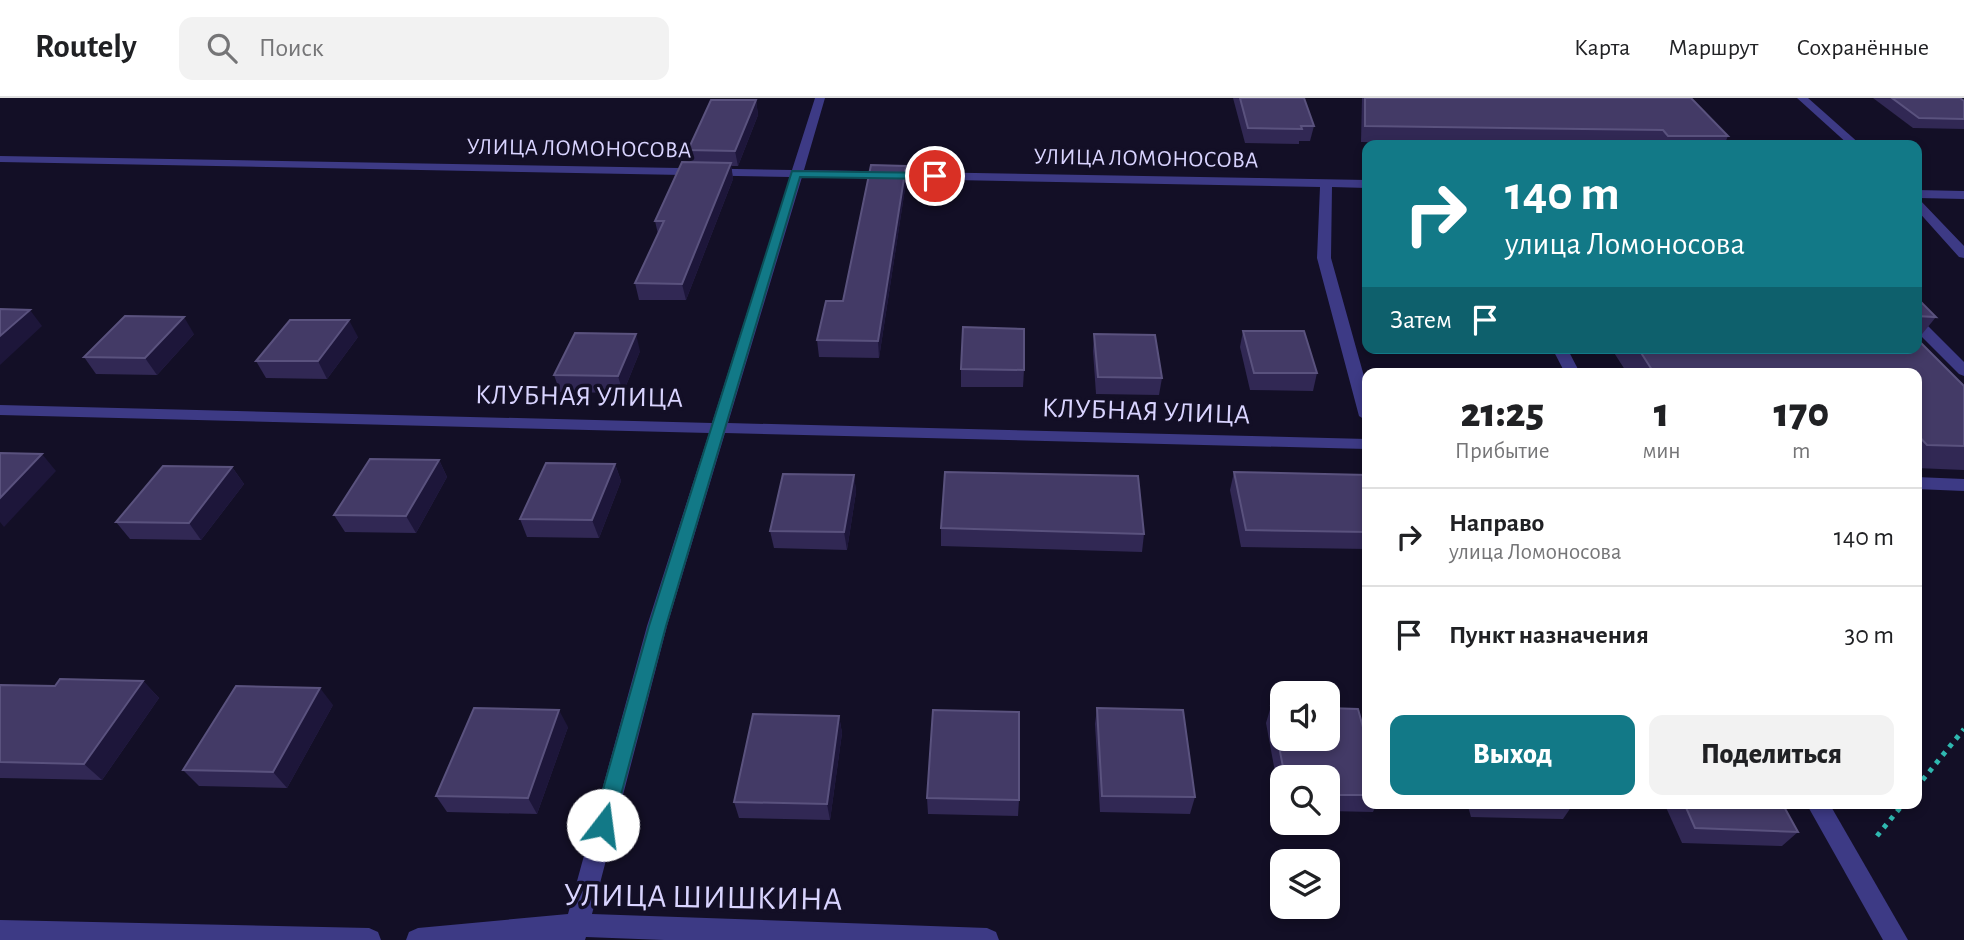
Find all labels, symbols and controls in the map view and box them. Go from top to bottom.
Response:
search box [179,17,669,80]
icon: search [203,29,241,67]
text: Routely [35,31,137,64]
text: Поиск [259,35,324,61]
text: Карта [1574,36,1630,60]
text: Маршрут [1668,36,1758,60]
text: Сохранённые [1796,36,1929,60]
street label: УЛИЦА ЛОМОНОСОВА [466,136,692,162]
pin [905,146,965,206]
street label: УЛИЦА ЛОМОНОСОВА [1033,146,1259,172]
icon: arrive [916,157,954,195]
icon: right [1390,168,1481,259]
text: 140 m [1505,170,1620,219]
text: улица Ломоносова [1505,228,1745,260]
icon: arrive [1466,301,1504,339]
text: Затем [1390,307,1452,333]
street label: КЛУБНАЯ УЛИЦА [475,381,683,413]
text: 21:25 [1460,392,1544,434]
text: 1 [1654,392,1669,434]
text: 170 [1773,392,1829,434]
street label: КЛУБНАЯ УЛИЦА [1041,394,1251,430]
text: Прибытие [1455,440,1550,463]
text: мин [1642,440,1681,463]
text: m [1792,440,1811,463]
text: Направо [1449,510,1544,536]
icon: right [1390,518,1428,556]
text: 140 m [1834,524,1894,550]
text: улица Ломоносова [1449,541,1622,564]
icon: arrive [1390,616,1428,654]
text: Пункт назначения [1449,622,1649,648]
text: 30 m [1844,622,1894,648]
map controls [1270,681,1340,919]
button: sound [1270,681,1340,751]
button: Выход [1390,715,1635,795]
button: Поделиться [1649,715,1894,795]
button: search [1270,765,1340,835]
position arrow [566,788,640,862]
button: layers [1270,849,1340,919]
street label: УЛИЦА ШИШКИНА [563,879,843,917]

